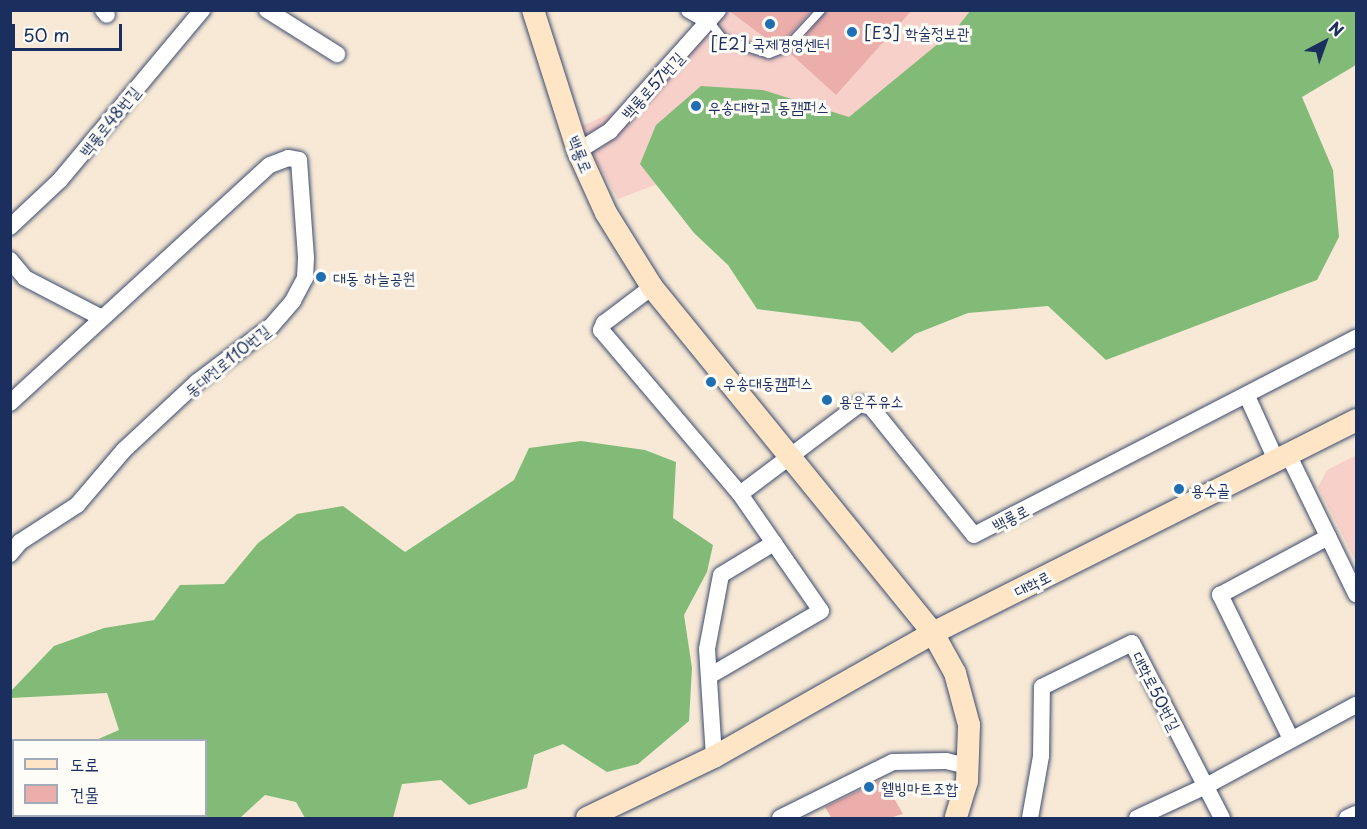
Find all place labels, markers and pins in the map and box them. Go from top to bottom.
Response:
marker: [E2] 국제경영센터 [763,17,777,31]
place label: [E3] 학술정보관 [864,22,970,42]
marker: [E3] 학술정보관 [845,25,859,39]
place label: [E2] 국제경영센터 [710,33,830,53]
place label: 우송대학교 동캠퍼스 [708,96,829,116]
marker: 우송대학교 동캠퍼스 [689,99,703,113]
place label: 대동 하늘공원 [333,267,415,287]
marker: 대동 하늘공원 [314,270,328,284]
place label: 우송대동캠퍼스 [723,372,813,392]
marker: 우송대동캠퍼스 [704,375,718,389]
place label: 용운주유소 [839,390,903,410]
marker: 용운주유소 [820,393,834,407]
place label: 용수골 [1191,479,1230,499]
marker: 용수골 [1172,482,1186,496]
place label: 웰빙마트조합 [881,777,958,797]
marker: 웰빙마트조합 [862,780,876,794]

